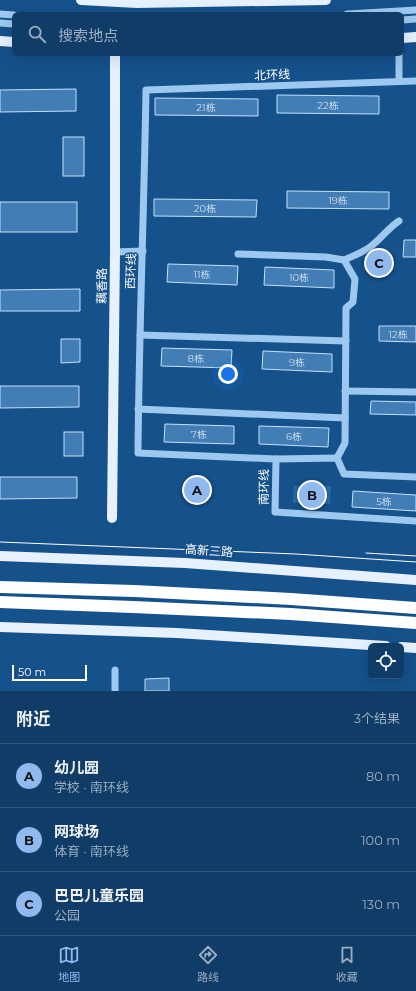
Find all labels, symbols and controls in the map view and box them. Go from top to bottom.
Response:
search box [12,12,404,56]
icon: search [26,23,48,45]
text: 搜索地点 [58,26,118,45]
street label: 北环线 [254,66,290,83]
house number: 22栋 [317,99,339,112]
house number: 21栋 [196,101,216,114]
house number: 19栋 [328,194,348,207]
house number: 20栋 [194,202,216,215]
pin: C [366,248,392,278]
street label: 西环线 [122,253,139,289]
street label: 藕香路 [94,268,109,304]
house number: 11栋 [193,268,211,281]
house number: 10栋 [289,271,309,284]
house number: 12栋 [388,328,408,341]
house number: 8栋 [188,352,204,365]
house number: 9栋 [289,356,305,369]
your location [218,364,238,384]
house number: 7栋 [191,428,207,441]
house number: 6栋 [286,430,302,443]
street label: 南环线 [256,469,271,505]
pin: A [184,475,210,505]
pin: B [299,480,325,510]
house number: 5栋 [376,495,392,508]
street label: 高新三路 [185,541,234,560]
map controls [368,643,404,679]
button: locate [368,643,404,679]
scale bar [12,663,87,682]
text: 50 m [18,665,46,679]
text: 附近 [16,709,50,729]
text: 3个结果 [354,710,400,726]
text: 幼儿园 [54,758,99,777]
text: A [24,768,34,784]
text: 80 m [366,768,400,784]
text: 学校 · 南环线 [54,779,129,795]
text: 网球场 [54,822,99,841]
text: B [24,832,34,848]
text: 100 m [361,832,400,848]
text: 体育 · 南环线 [54,843,129,859]
text: 巴巴儿童乐园 [54,886,144,905]
text: C [24,896,34,912]
text: 130 m [362,896,400,912]
text: 公园 [54,907,80,923]
tab: 地图 [58,944,80,984]
tab: 路线 [197,944,219,984]
tab: 收藏 [336,944,358,984]

